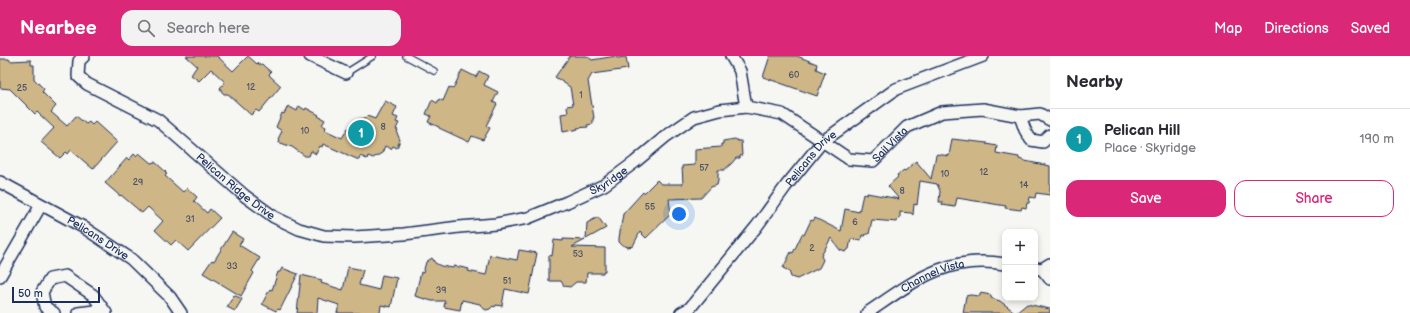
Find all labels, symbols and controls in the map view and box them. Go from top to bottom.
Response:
search box [121,10,401,46]
text: Nearbee [20,17,97,40]
icon: search [135,17,157,39]
text: Search here [167,19,250,38]
text: Map [1214,20,1242,37]
text: Directions [1264,20,1329,37]
text: Saved [1351,20,1390,37]
house number: 60 [789,70,799,81]
text: Nearby [1066,72,1123,92]
house number: 12 [247,82,256,93]
house number: 25 [17,83,27,94]
house number: 1 [579,90,583,101]
pin: 1 [348,118,374,148]
text: Pelican Hill [1104,121,1180,140]
house number: 8 [380,122,386,133]
street label: Sail Vista [870,124,911,165]
house number: 10 [301,126,309,137]
street label: Pelicans Drive [783,128,839,189]
text: 1 [1076,131,1082,147]
text: 190 m [1360,131,1394,147]
text: Place · Skyridge [1104,140,1196,156]
street label: Pelican Ridge Drive [194,151,278,223]
street label: Skyridge [588,163,631,198]
house number: 57 [699,163,709,174]
house number: 12 [980,167,989,178]
house number: 10 [941,169,949,180]
house number: 29 [133,177,143,188]
house number: 14 [1020,180,1029,191]
button: Save [1066,180,1226,217]
button: Share [1234,180,1394,217]
house number: 8 [899,186,905,197]
house number: 55 [645,202,655,213]
your location [669,204,689,224]
street label: Pelicans Drive [65,214,132,263]
house number: 31 [185,214,195,225]
house number: 6 [852,217,858,228]
map controls [1002,229,1038,301]
button: + [1002,229,1038,265]
house number: 2 [809,243,815,254]
house number: 53 [573,249,584,260]
street label: Channel Vista [899,257,965,295]
house number: 33 [226,261,238,272]
button: − [1002,265,1038,301]
house number: 51 [503,276,511,287]
scale bar [12,285,100,304]
house number: 39 [436,285,446,296]
text: 50 m [18,287,43,300]

